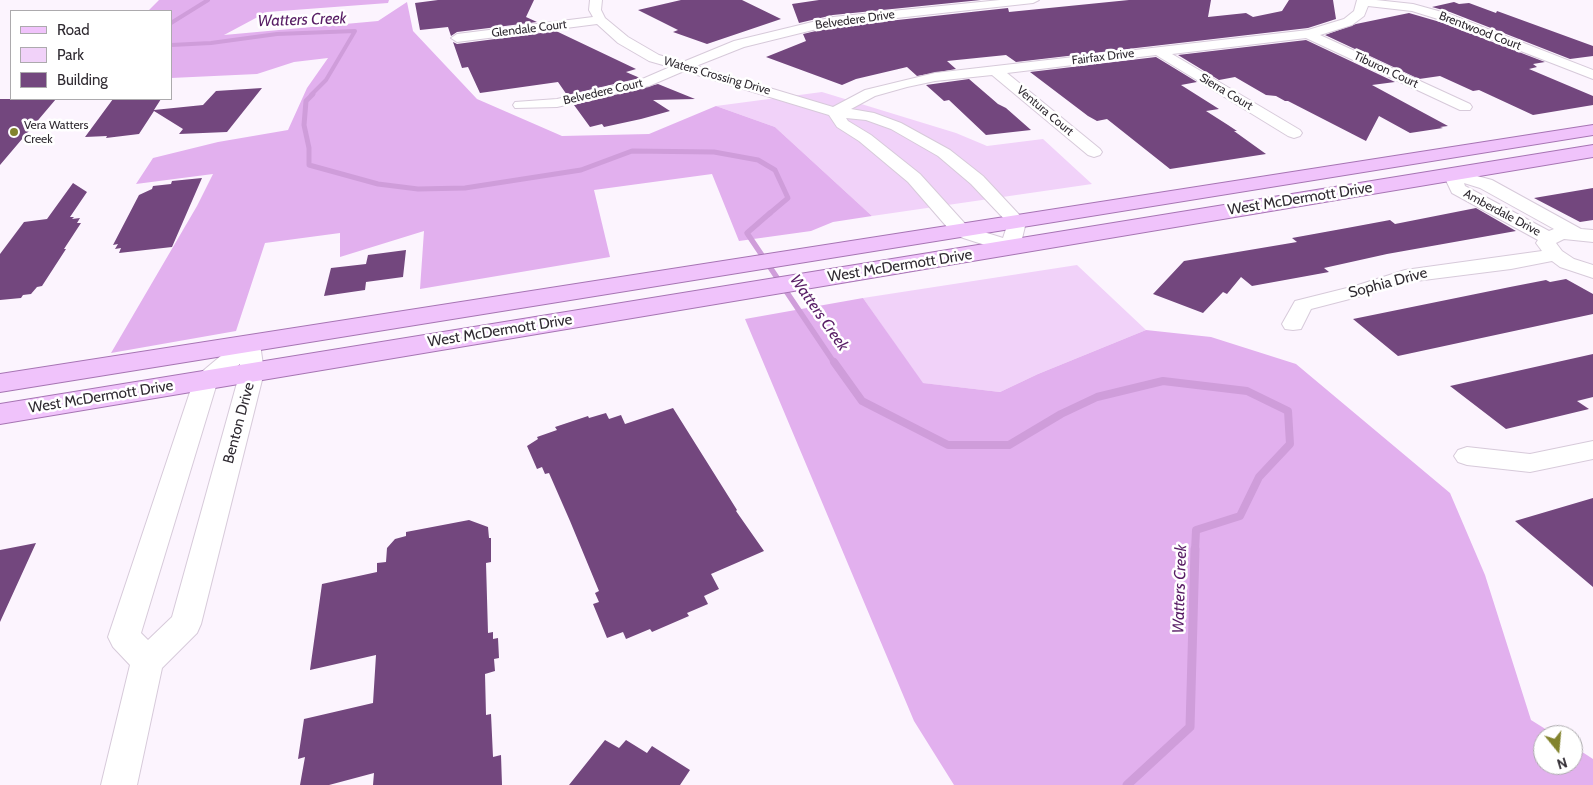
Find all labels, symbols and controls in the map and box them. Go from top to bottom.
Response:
street label: Belvedere Drive [814,7,896,33]
water label: Watters Creek [257,9,347,31]
street label: Brentwood Court [1437,9,1523,53]
legend [10,10,172,100]
street label: Glendale Court [491,17,567,41]
text: Road [57,21,90,39]
text: Park [57,46,84,64]
street label: Fairfax Drive [1071,46,1135,68]
street label: Tiburon Court [1352,49,1420,91]
street label: Waters Crossing Drive [662,54,772,98]
street label: Sierra Court [1197,70,1255,114]
text: Building [57,71,108,89]
street label: Belvedere Court [562,76,644,108]
street label: Ventura Court [1014,83,1076,139]
place label: Vera Watters Creek [24,118,88,146]
marker: Vera Watters Creek [8,126,20,138]
street label: West McDermott Drive [1226,179,1374,219]
street label: Amberdale Drive [1461,187,1543,239]
street label: West McDermott Drive [826,246,974,286]
street label: Sophia Drive [1347,264,1429,302]
water label: Watters Creek [786,271,852,355]
street label: West McDermott Drive [426,311,574,351]
street label: West McDermott Drive [27,377,175,417]
street label: Benton Drive [219,380,259,466]
water label: Watters Creek [1169,544,1191,634]
north arrow [1533,725,1583,775]
text: N [1555,753,1569,773]

